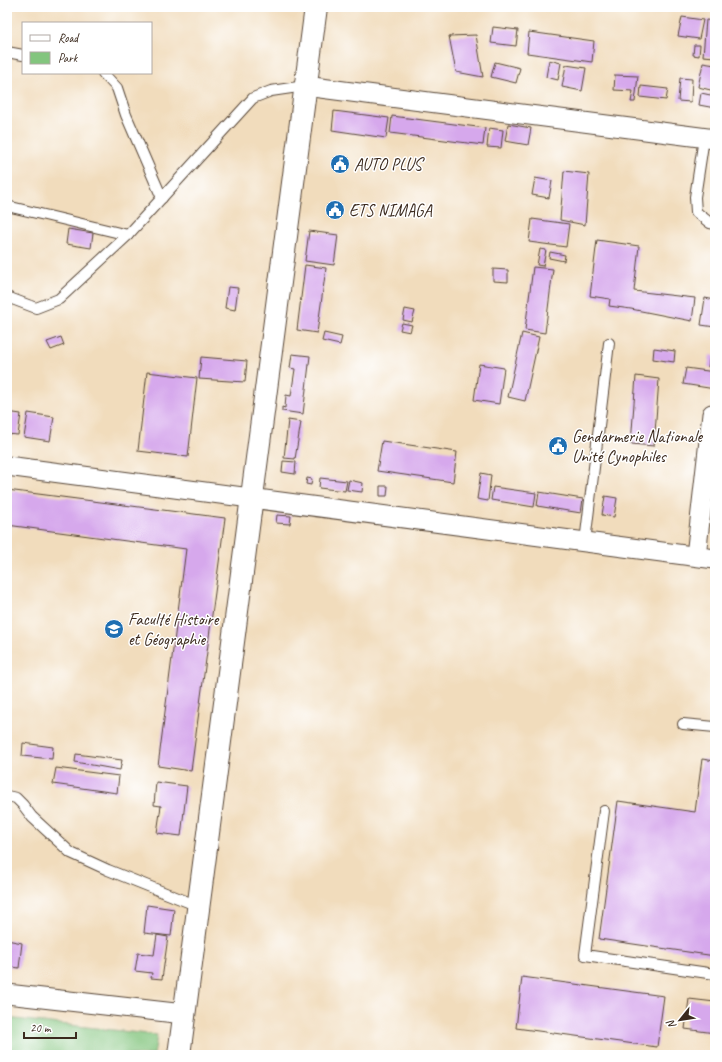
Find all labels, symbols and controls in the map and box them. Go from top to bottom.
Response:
legend [22,22,152,74]
text: Road [58,30,80,46]
text: Park [58,50,79,66]
public building icon: AUTO PLUS [329,153,351,175]
place label: AUTO PLUS [354,154,425,175]
public building icon: ETS NIMAGA [324,199,346,221]
place label: ETS NIMAGA [349,200,433,221]
place label: Gendarmerie Nationale Unité Cynophiles [572,426,704,467]
public building icon: Gendarmerie Nationale Unité Cynophiles [547,435,569,457]
place label: Faculté Histoire et Géographie [128,609,220,650]
school or university icon: Faculté Histoire et Géographie [103,618,125,640]
north arrow [660,1000,700,1040]
scale bar [24,1014,76,1040]
text: N [662,1017,679,1031]
text: 20 m [30,1020,52,1036]

